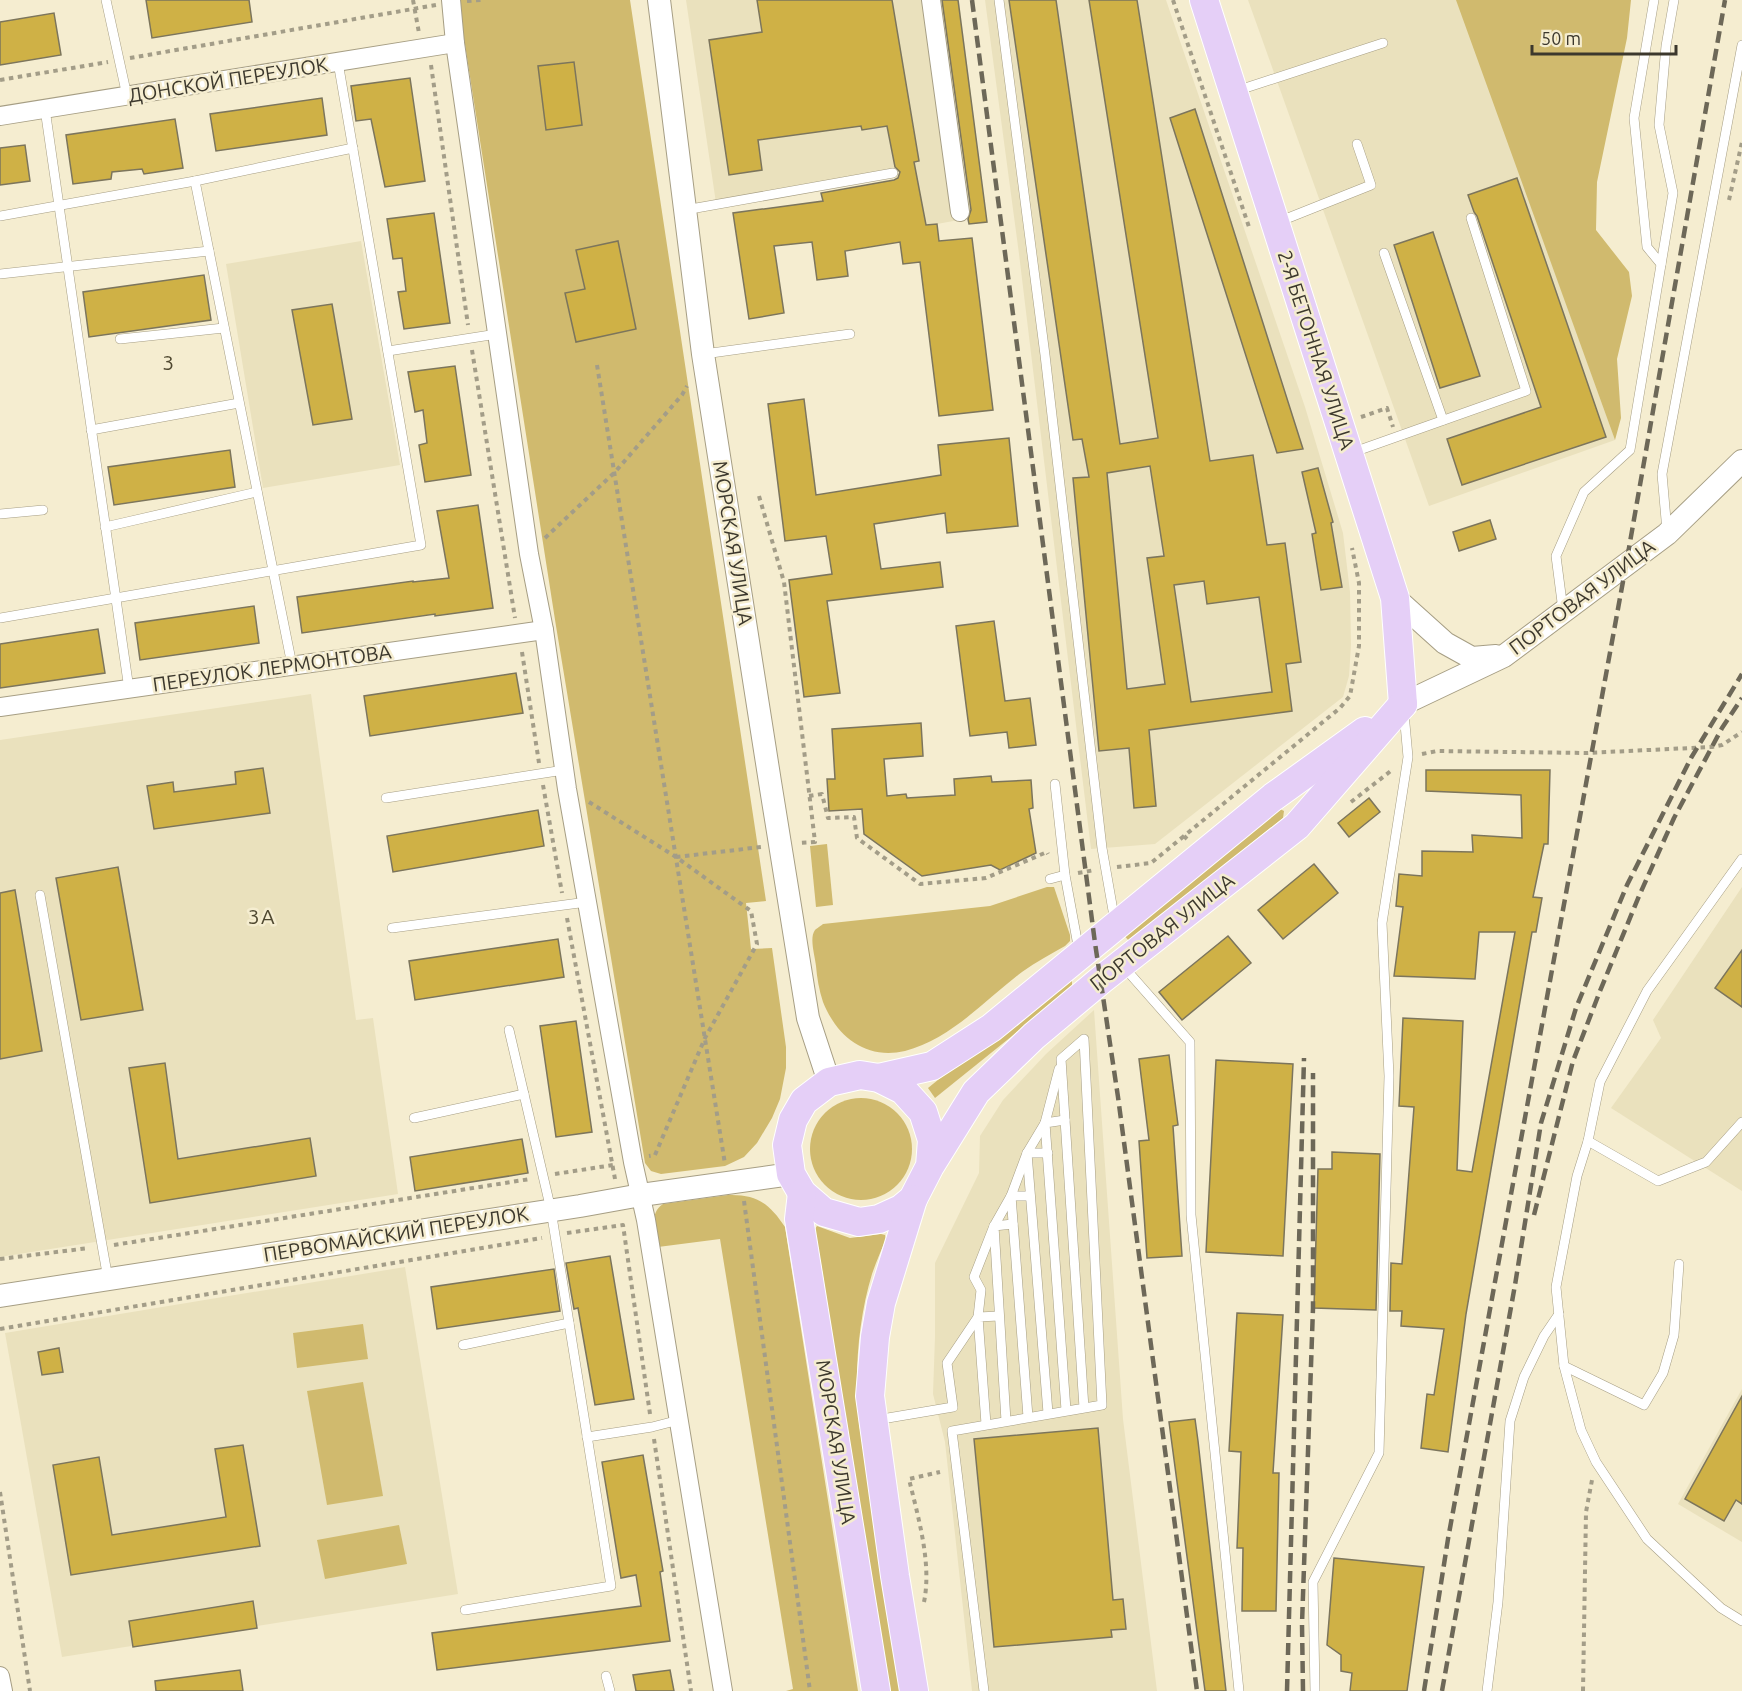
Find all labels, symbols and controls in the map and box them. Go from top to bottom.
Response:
scale bar [1532,18,1676,56]
text: 50 m [1541,28,1581,48]
street label: ДОНСКОЙ ПЕРЕУЛОК [126,52,329,107]
street label: 2-Я БЕТОННАЯ УЛИЦА [1273,247,1360,452]
district label: 3 [162,350,176,374]
street label: МОРСКАЯ УЛИЦА [709,459,758,627]
street label: ПОРТОВАЯ УЛИЦА [1504,534,1659,659]
street label: ПЕРЕУЛОК ЛЕРМОНТОВА [151,639,393,696]
street label: ПОРТОВАЯ УЛИЦА [1085,868,1238,995]
district label: 3А [248,904,276,928]
street label: ПЕРВОМАЙСКИЙ ПЕРЕУЛОК [262,1201,530,1266]
street label: МОРСКАЯ УЛИЦА [812,1358,861,1526]

